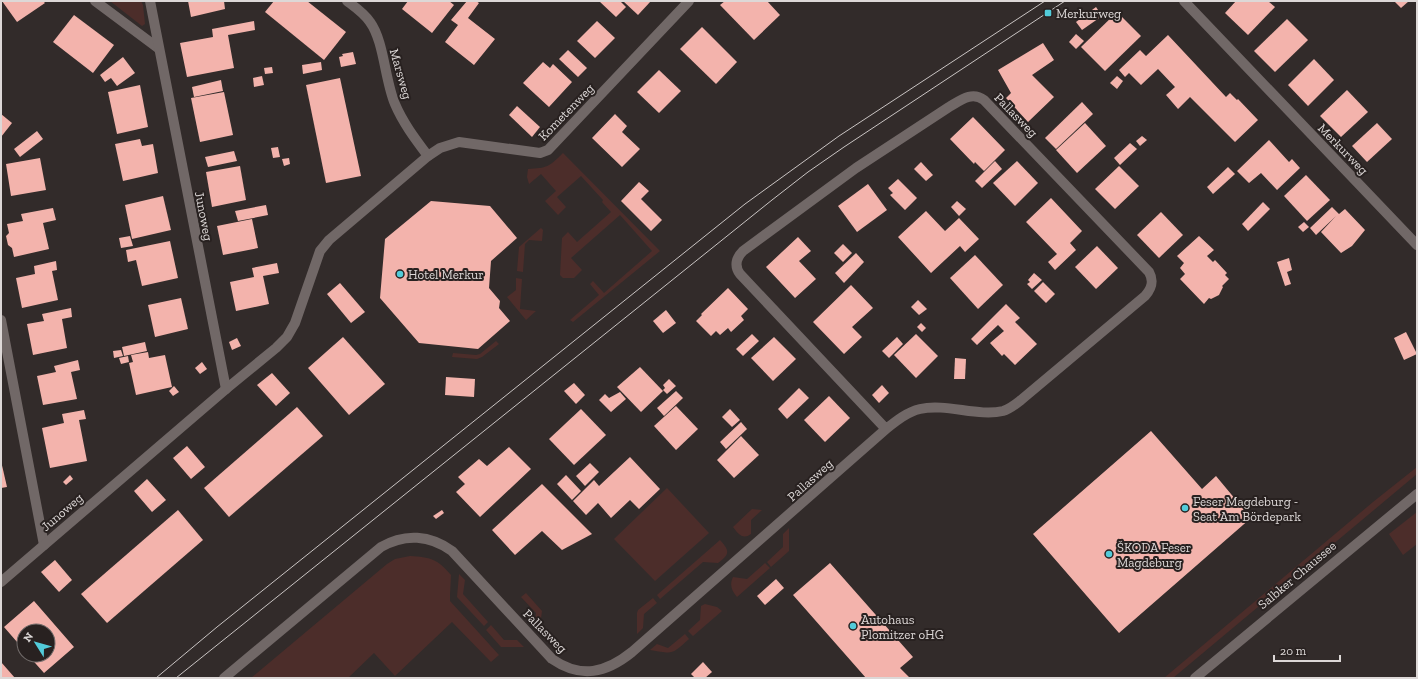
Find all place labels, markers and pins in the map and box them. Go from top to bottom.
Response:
place label: Merkurweg [1056,6,1121,21]
marker: Merkurweg [1043,8,1053,18]
place label: Hotel Merkur [408,267,484,282]
marker: Hotel Merkur [395,269,405,279]
place label: Feser Magdeburg - Seat Am Bördepark [1193,494,1301,524]
marker: Feser Magdeburg - Seat Am Bördepark [1180,503,1190,513]
place label: ŠKODA Feser Magdeburg [1117,540,1191,570]
marker: ŠKODA Feser Magdeburg [1104,549,1114,559]
place label: Autohaus Plomitzer oHG [861,612,944,642]
marker: Autohaus Plomitzer oHG [848,621,858,631]

